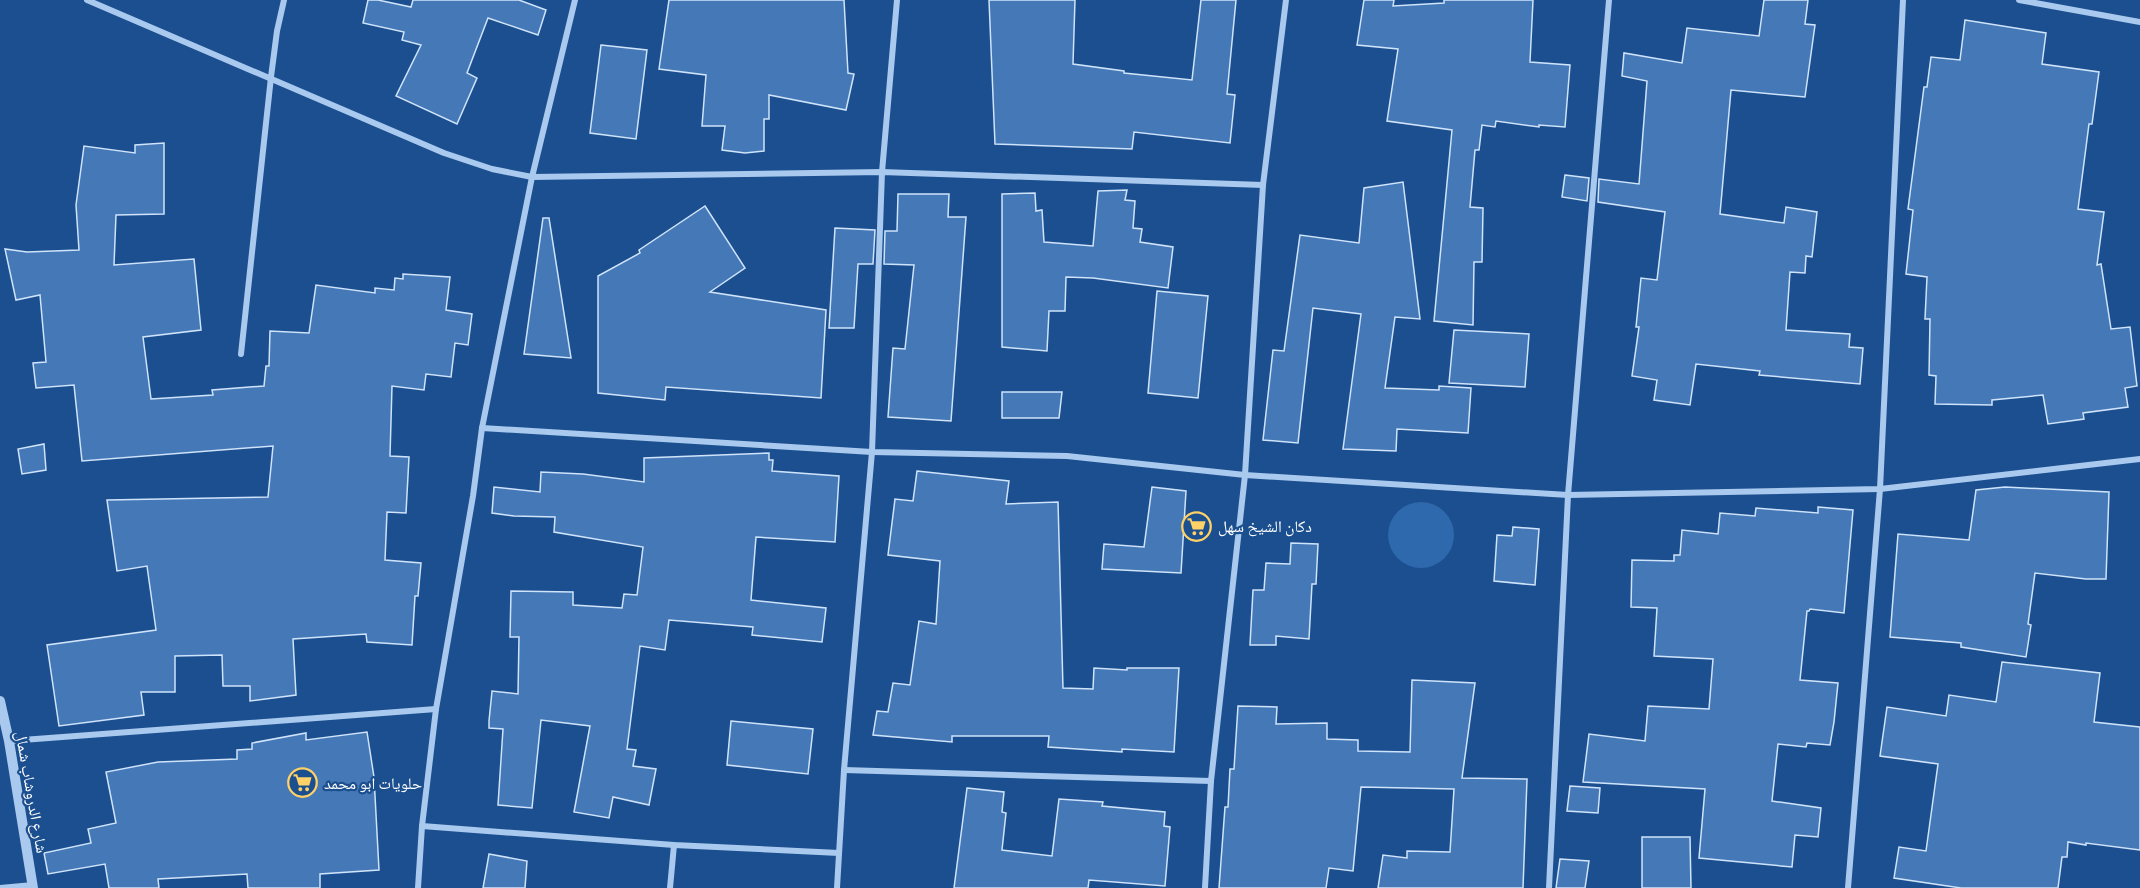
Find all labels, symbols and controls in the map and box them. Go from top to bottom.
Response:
supermarket icon: دكان الشيخ سهل [1181,510,1213,542]
place label: دكان الشيخ سهل [1218,516,1312,537]
street label: شارع الدروشاب شمال [10,730,53,855]
supermarket icon: حلويات ابو محمد [287,767,319,799]
place label: حلويات ابو محمد [324,773,422,793]

